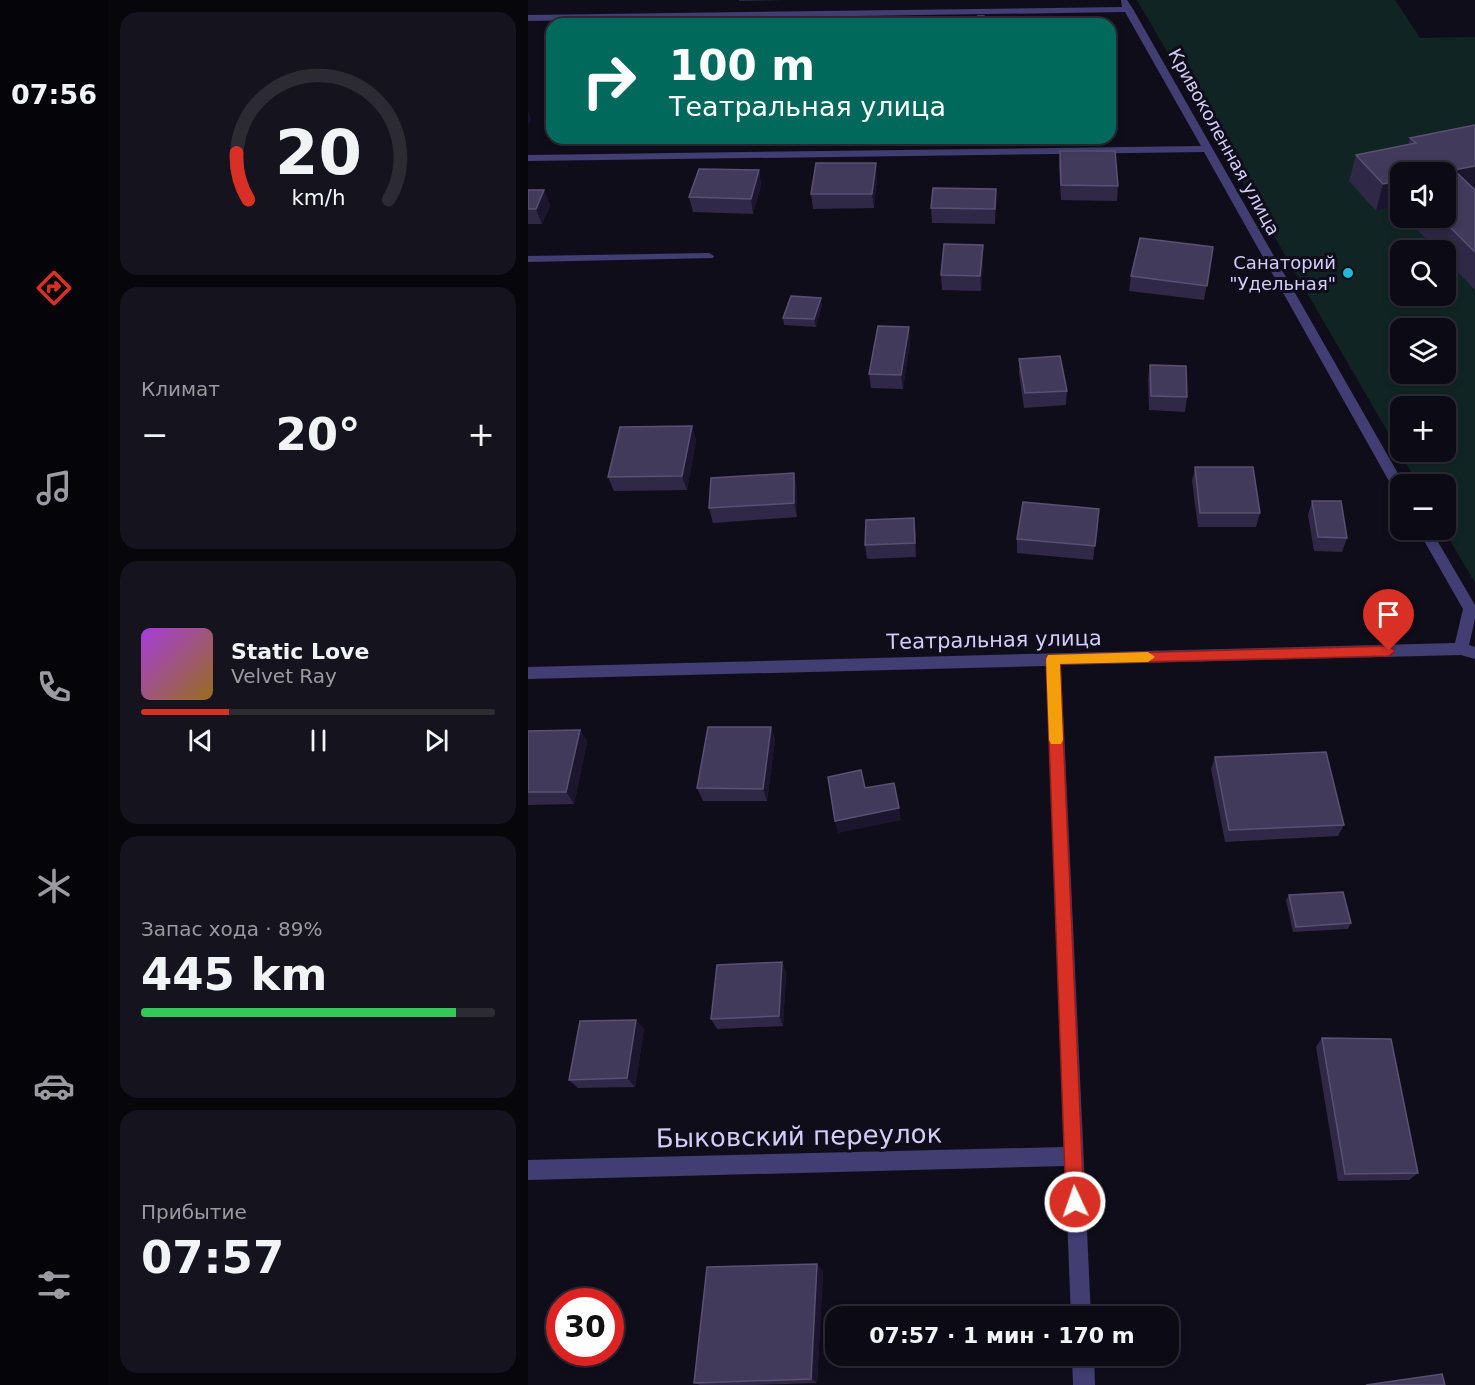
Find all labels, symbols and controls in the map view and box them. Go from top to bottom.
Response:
text: 100 m [669,41,815,90]
icon: right [570,42,648,120]
street label: Кривоколенная улица [1164,45,1285,239]
text: 07:56 [11,79,97,110]
text: Театральная улица [669,91,946,122]
text: 20 [275,116,361,189]
map controls [1390,162,1456,540]
button: sound [1390,162,1456,228]
text: km/h [291,186,345,211]
button: search [1390,240,1456,306]
place label: Санаторий "Удельная" [1229,252,1336,294]
marker: Санаторий "Удельная" [1341,266,1355,280]
icon: directions [33,267,75,309]
button: layers [1390,318,1456,384]
text: Климат [141,377,220,401]
button: + [1390,396,1456,462]
text: 20° [275,408,361,461]
text: − [141,415,169,454]
text: + [467,415,495,454]
icon: music [33,467,75,509]
button: − [1390,474,1456,540]
pin [1363,589,1414,651]
icon: arrive [1372,598,1405,631]
street label: Театральная улица [885,626,1102,654]
text: Static Love [231,639,369,664]
text: Velvet Ray [231,664,337,688]
icon: phone [33,666,75,708]
icon: previous [184,724,217,757]
icon: pause [302,724,335,757]
icon: next [420,724,453,757]
icon: climate [33,865,75,907]
text: Запас хода · 89% [141,917,322,941]
text: 445 km [141,948,327,1001]
icon: car [33,1065,75,1107]
street label: Быковский переулок [656,1119,942,1153]
position arrow [1043,1170,1107,1234]
text: Прибытие [141,1200,247,1224]
text: 07:57 [141,1231,284,1284]
icon: filters [33,1264,75,1306]
speed limit sign: 30 [546,1288,624,1366]
text: 07:57 · 1 мин · 170 m [869,1323,1135,1348]

